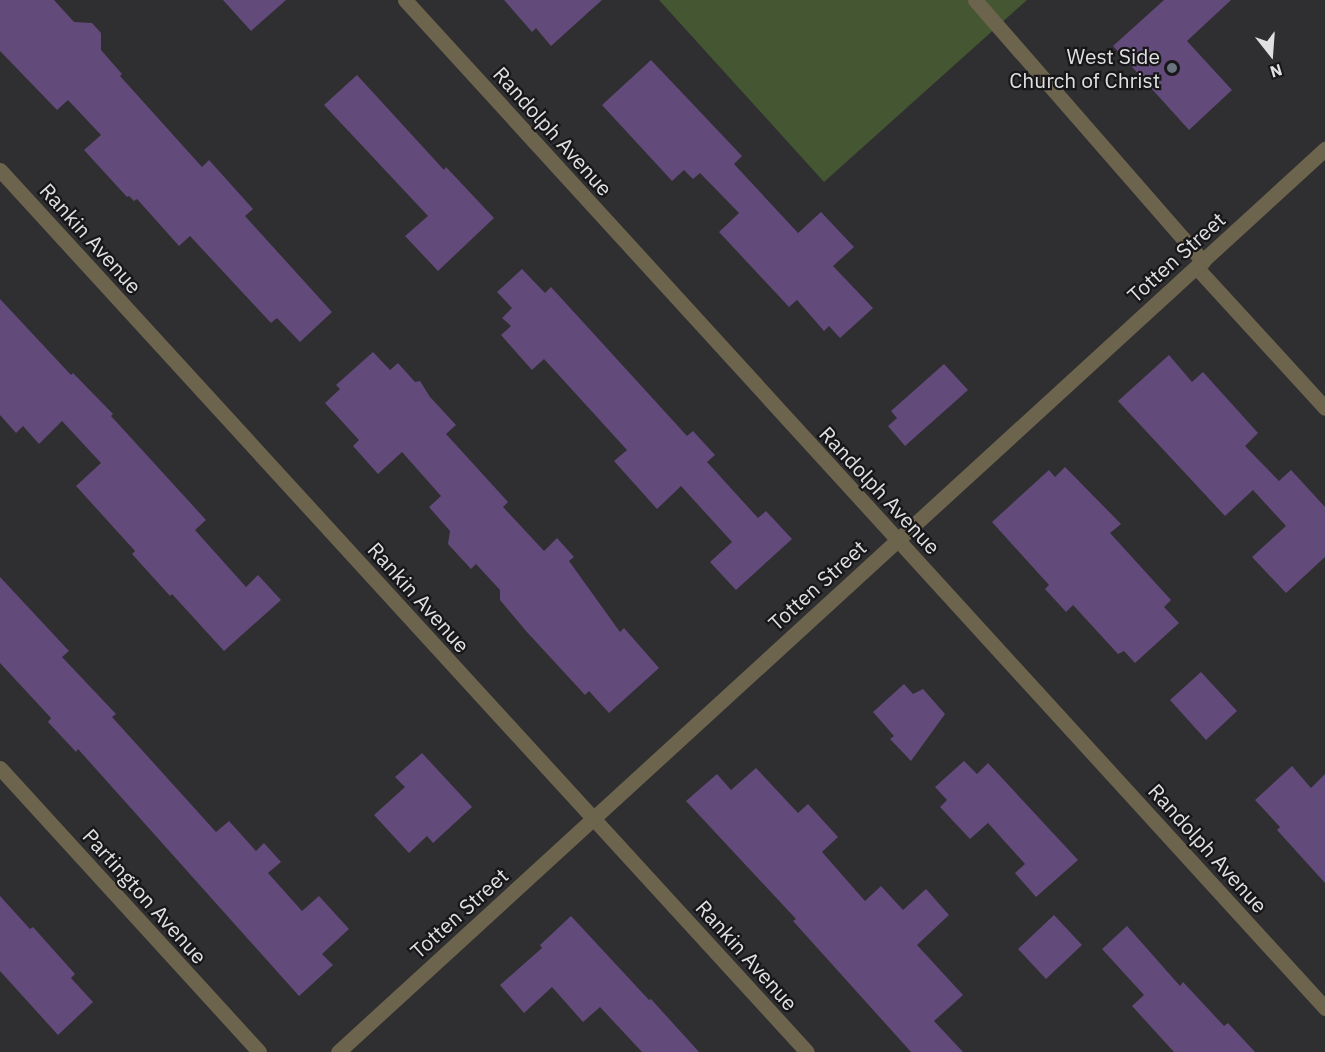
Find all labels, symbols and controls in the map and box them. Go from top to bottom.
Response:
north arrow [1241,24,1301,84]
place label: West Side Church of Christ [1009,43,1160,93]
text: N [1268,60,1285,82]
street label: Randolph Avenue [488,61,618,201]
marker: West Side Church of Christ [1165,61,1179,75]
street label: Rankin Avenue [35,178,147,298]
street label: Totten Street [1122,207,1230,307]
street label: Randolph Avenue [814,421,946,559]
street label: Totten Street [763,535,871,635]
street label: Rankin Avenue [363,537,475,657]
street label: Randolph Avenue [1143,778,1273,918]
street label: Partington Avenue [78,823,212,969]
street label: Totten Street [405,863,513,963]
street label: Rankin Avenue [691,895,803,1015]

